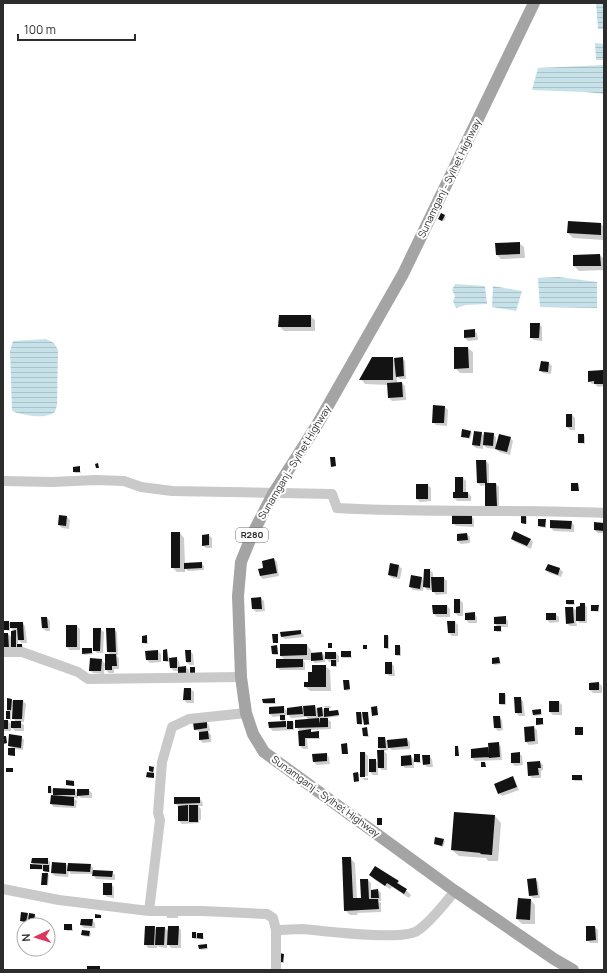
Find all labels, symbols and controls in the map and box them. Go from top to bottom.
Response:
scale bar [18,16,135,42]
text: 100 m [24,21,56,38]
street label: Sunamganj - Sylhet Highway [414,116,484,240]
street label: Sunamganj - Sylhet Highway [254,402,334,522]
road number: R280 [236,528,268,542]
street label: Sunamganj - Sylhet Highway [269,752,384,840]
north arrow [16,917,56,957]
text: N [18,933,33,942]

